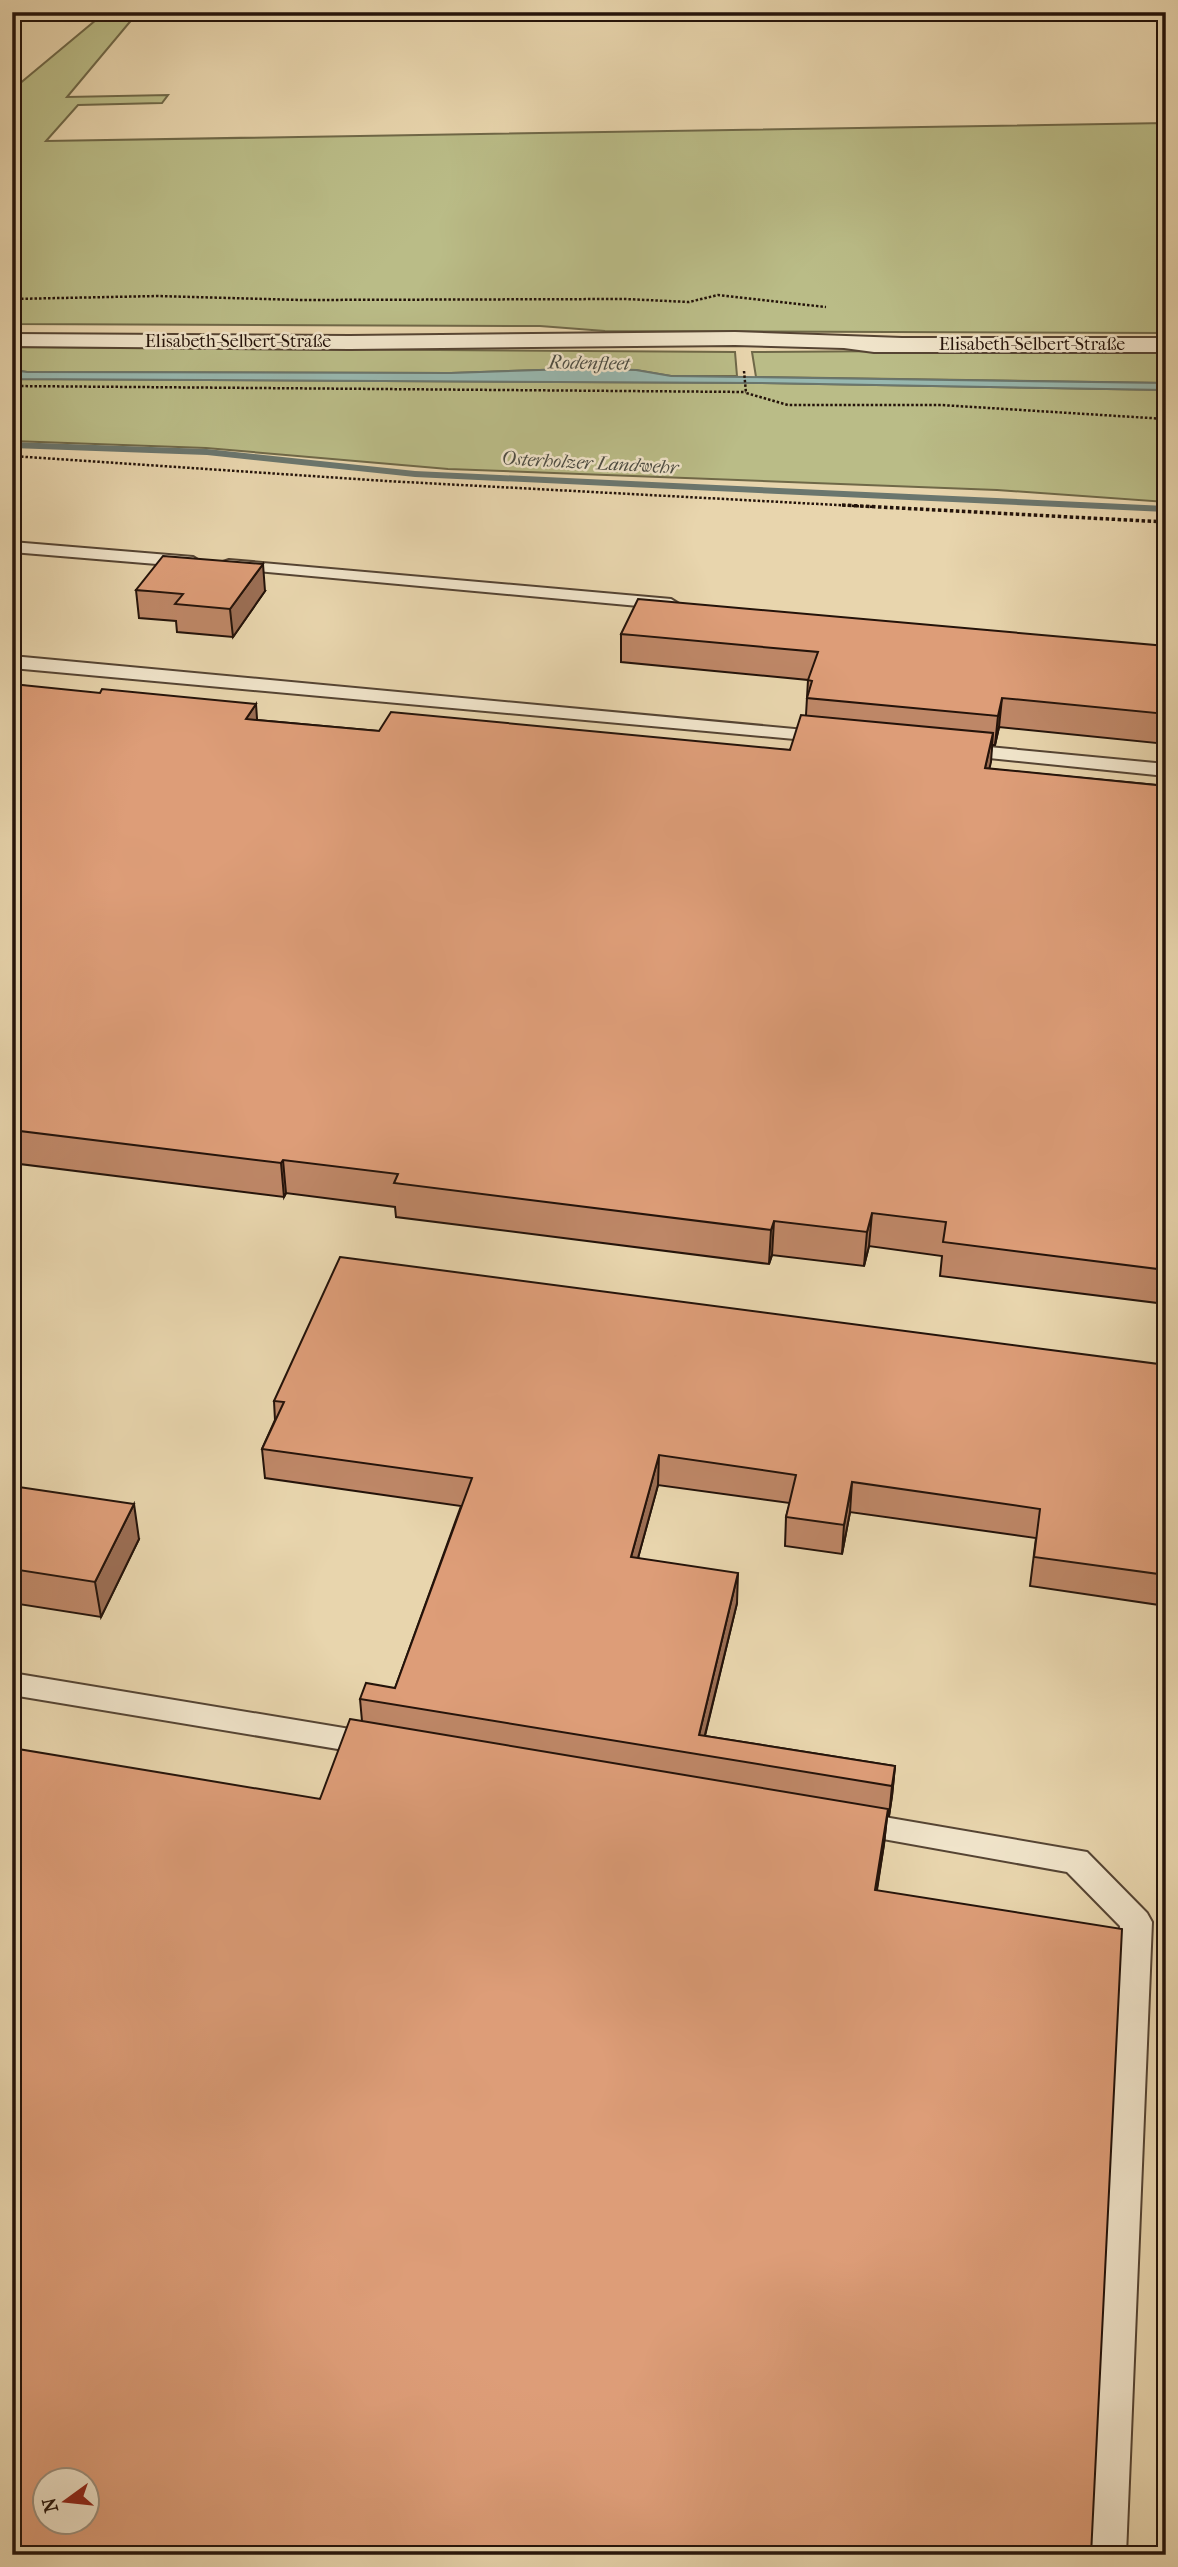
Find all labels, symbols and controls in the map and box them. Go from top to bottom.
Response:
street label: Elisabeth-Selbert-Straße [145,331,331,352]
street label: Elisabeth-Selbert-Straße [939,334,1125,355]
water label: Rodenfleet [546,351,631,375]
water label: Osterholzer Landwehr [501,447,680,479]
north arrow [32,2466,102,2536]
text: N [38,2495,63,2515]

